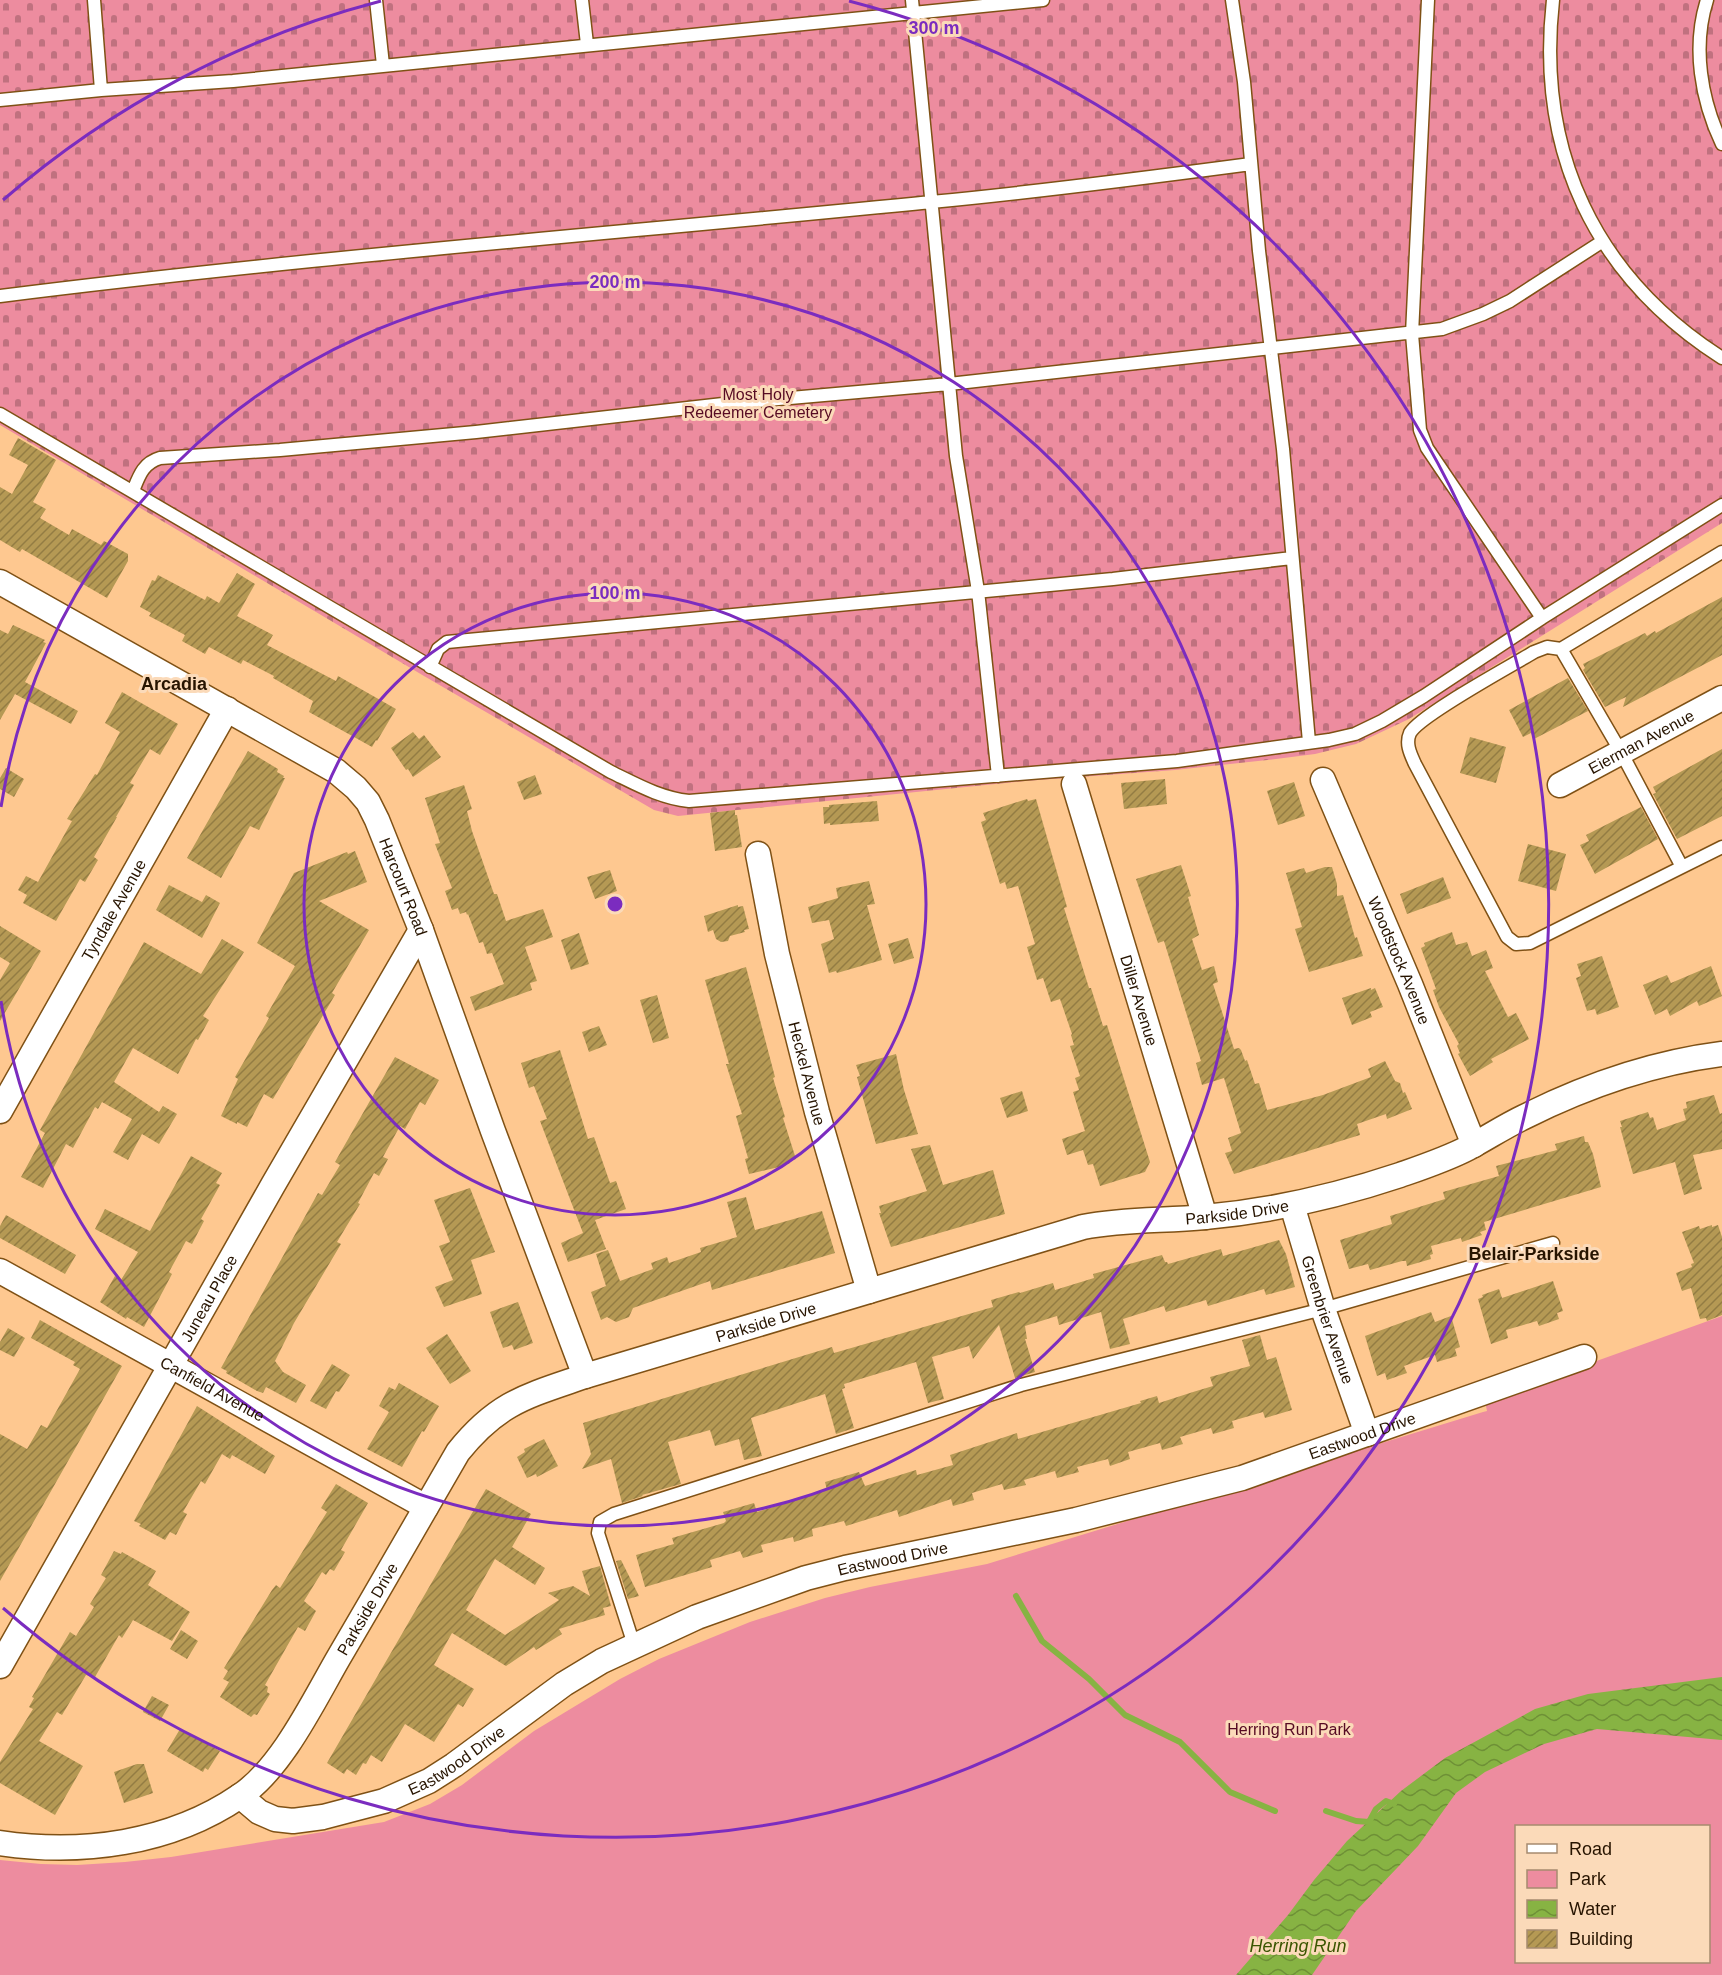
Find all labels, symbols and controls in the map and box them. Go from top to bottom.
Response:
text: 300 m [908,18,960,38]
text: 200 m [589,272,641,292]
park label: Most Holy Redeemer Cemetery [684,386,832,421]
text: 100 m [589,583,641,603]
district label: Arcadia [141,674,208,694]
street label: Eierman Avenue [1586,707,1697,777]
street label: Harcourt Road [376,835,430,938]
street label: Tyndale Avenue [79,856,149,964]
centre of rings [605,894,625,914]
street label: Woodstock Avenue [1365,894,1433,1027]
street label: Diller Avenue [1117,953,1161,1048]
street label: Heckel Avenue [785,1020,828,1128]
street label: Parkside Drive [1185,1197,1290,1228]
district label: Belair-Parkside [1468,1244,1600,1264]
street label: Juneau Place [178,1252,241,1345]
street label: Greenbrier Avenue [1298,1253,1357,1386]
street label: Parkside Drive [714,1299,818,1345]
street label: Canfield Avenue [157,1354,267,1425]
street label: Eastwood Drive [1307,1409,1418,1463]
street label: Eastwood Drive [836,1539,949,1579]
street label: Parkside Drive [334,1560,401,1658]
park label: Herring Run Park [1227,1721,1352,1738]
street label: Eastwood Drive [406,1723,508,1798]
legend [1515,1825,1710,1963]
text: Road [1569,1839,1612,1859]
text: Park [1569,1869,1607,1889]
text: Water [1569,1899,1616,1919]
text: Building [1569,1929,1633,1949]
water label: Herring Run [1249,1936,1347,1956]

